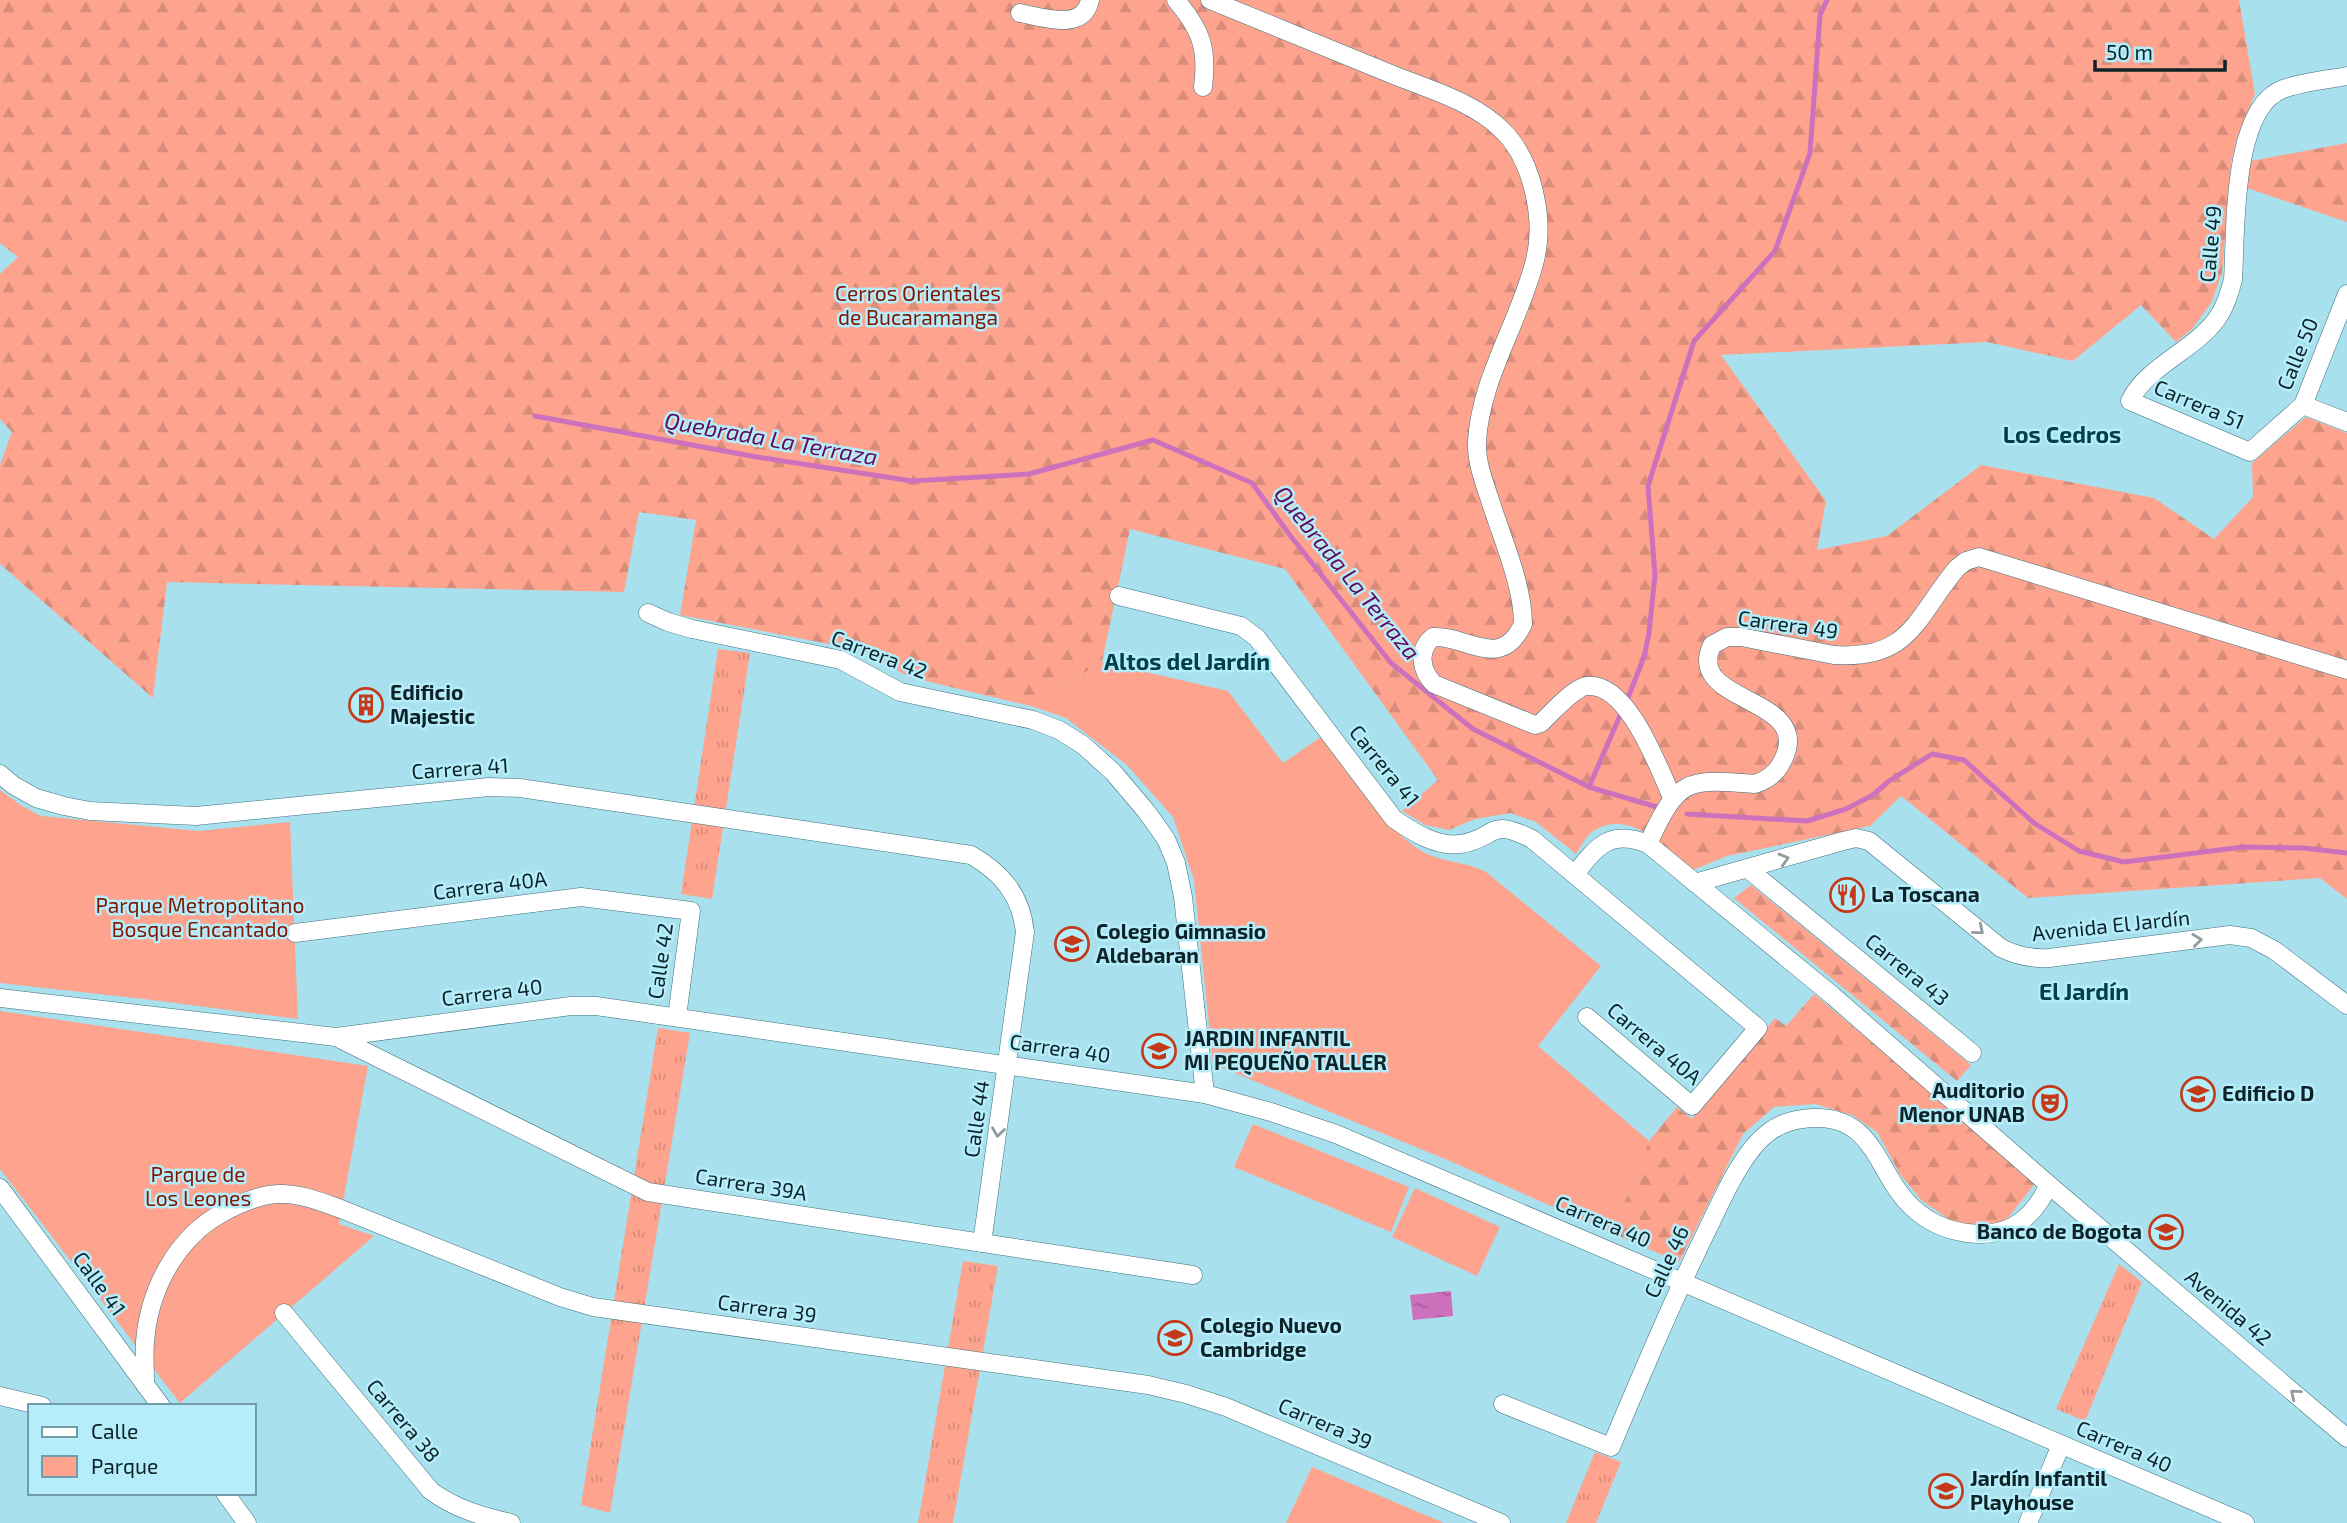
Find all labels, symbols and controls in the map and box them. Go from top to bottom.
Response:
scale bar [2095,28,2224,72]
text: 50 m [2106,39,2153,64]
street label: Calle 49 [2194,204,2225,283]
park label: Cerros Orientales de Bucaramanga [835,280,1001,329]
street label: Calle 50 [2271,314,2322,393]
street label: Carrera 51 [2151,373,2248,434]
water label: Quebrada La Terraza [662,405,880,471]
district label: Los Cedros [2003,420,2121,448]
water label: Quebrada La Terraza [1269,480,1427,665]
street label: Carrera 49 [1737,604,1840,643]
street label: Carrera 42 [828,624,931,683]
district label: Altos del Jardín [1104,647,1270,675]
place label: Edificio Majestic [390,679,475,728]
building icon: Edificio Majestic [347,686,385,724]
street label: Carrera 41 [1345,719,1425,811]
street label: Carrera 41 [411,752,509,783]
one-way arrow [1778,852,1790,867]
street label: Carrera 40A [431,865,548,904]
restaurant icon: La Toscana [1828,876,1866,914]
place label: La Toscana [1871,881,1980,906]
park label: Parque Metropolitano Bosque Encantado [96,892,304,941]
street label: Avenida El Jardín [2031,904,2191,945]
place label: Colegio Gimnasio Aldebaran [1096,918,1266,967]
street label: Calle 42 [642,921,677,1000]
one-way arrow [1971,922,1984,934]
school or university icon: Colegio Gimnasio Aldebaran [1053,925,1091,963]
street label: Carrera 43 [1861,927,1955,1010]
one-way arrow [2191,932,2202,947]
street label: Carrera 40 [440,973,544,1010]
district label: El Jardín [2039,977,2129,1005]
street label: Carrera 40A [1603,996,1707,1089]
place label: JARDIN INFANTIL MI PEQUEÑO TALLER [1184,1025,1387,1075]
street label: Carrera 40 [1008,1028,1112,1067]
school or university icon: JARDIN INFANTIL MI PEQUEÑO TALLER [1140,1032,1178,1070]
school or university icon: Edificio D [2179,1075,2217,1113]
place label: Auditorio Menor UNAB [1899,1077,2025,1126]
street label: Calle 44 [958,1079,993,1159]
place label: Edificio D [2222,1080,2314,1105]
theatre icon: Auditorio Menor UNAB [2031,1084,2069,1122]
one-way arrow [991,1126,1006,1138]
park label: Parque de Los Leones [145,1161,251,1210]
street label: Carrera 39A [694,1162,809,1205]
street label: Carrera 40 [1552,1189,1655,1252]
school or university icon: Banco de Bogota [2147,1213,2185,1251]
place label: Banco de Bogota [1977,1218,2142,1243]
street label: Calle 46 [1638,1221,1693,1301]
street label: Calle 41 [69,1246,132,1320]
street label: Avenida 42 [2181,1263,2277,1350]
street label: Carrera 39 [716,1288,818,1327]
place label: Colegio Nuevo Cambridge [1200,1312,1342,1361]
school or university icon: Colegio Nuevo Cambridge [1156,1319,1194,1357]
street label: Carrera 38 [362,1374,446,1467]
one-way arrow [2290,1389,2302,1402]
street label: Carrera 39 [1275,1392,1376,1454]
legend [28,1404,256,1495]
street label: Carrera 40 [2073,1414,2176,1477]
text: Calle [91,1418,138,1443]
text: Parque [91,1453,158,1478]
place label: Jardín Infantil Playhouse [1970,1465,2107,1515]
school or university icon: Jardín Infantil Playhouse [1927,1472,1965,1510]

